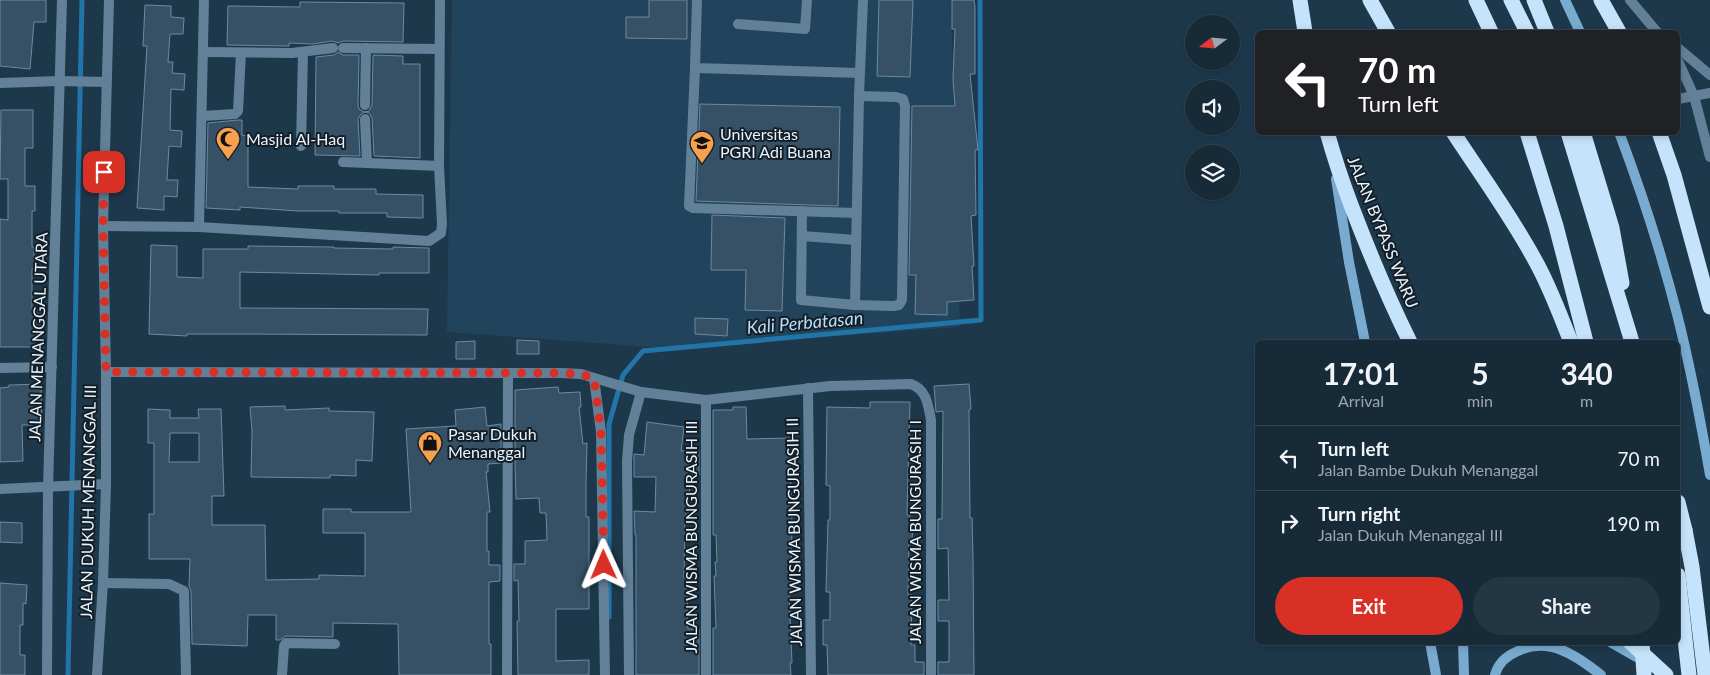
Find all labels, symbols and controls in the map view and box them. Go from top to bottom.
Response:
north arrow [1185,15,1240,70]
map controls [1185,15,1240,200]
text: 70 m [1358,48,1436,90]
icon: left [1275,50,1340,115]
button: sound [1185,80,1240,135]
text: Turn left [1358,90,1439,117]
place label: Universitas PGRI Adi Buana [720,124,831,161]
mosque icon: Masjid Al-Haq [215,126,241,160]
place label: Masjid Al-Haq [246,129,345,148]
school or university icon: Universitas PGRI Adi Buana [689,130,715,164]
button: layers [1185,145,1240,200]
pin [83,151,125,193]
street label: JALAN BYPASS WARU [1344,153,1423,311]
icon: arrive [90,158,118,186]
street label: JALAN MENANGGAL UTARA [24,232,51,442]
water label: Kali Perbatasan [746,306,864,338]
text: 17:01 [1322,355,1400,391]
text: 5 [1471,355,1489,391]
text: 340 [1560,355,1613,391]
street label: JALAN DUKUH MENANGGAL III [76,385,99,619]
text: Arrival [1338,391,1384,410]
text: min [1467,391,1493,410]
text: m [1580,391,1593,410]
street label: JALAN WISMA BUNGURASIH II [782,418,805,646]
street label: JALAN WISMA BUNGURASIH III [681,420,700,654]
street label: JALAN WISMA BUNGURASIH I [905,420,924,644]
place label: Pasar Dukuh Menanggal [448,424,537,461]
shop icon: Pasar Dukuh Menanggal [417,430,443,464]
text: Turn left [1318,437,1389,460]
icon: left [1275,444,1303,472]
text: 70 m [1617,447,1660,470]
text: Jalan Bambe Dukuh Menanggal [1318,460,1538,479]
text: Turn right [1318,502,1400,525]
icon: right [1275,509,1303,537]
text: 190 m [1606,512,1660,535]
text: Jalan Dukuh Menanggal III [1318,525,1503,544]
position arrow [577,538,629,590]
button: Exit [1275,577,1463,635]
button: Share [1473,577,1660,635]

